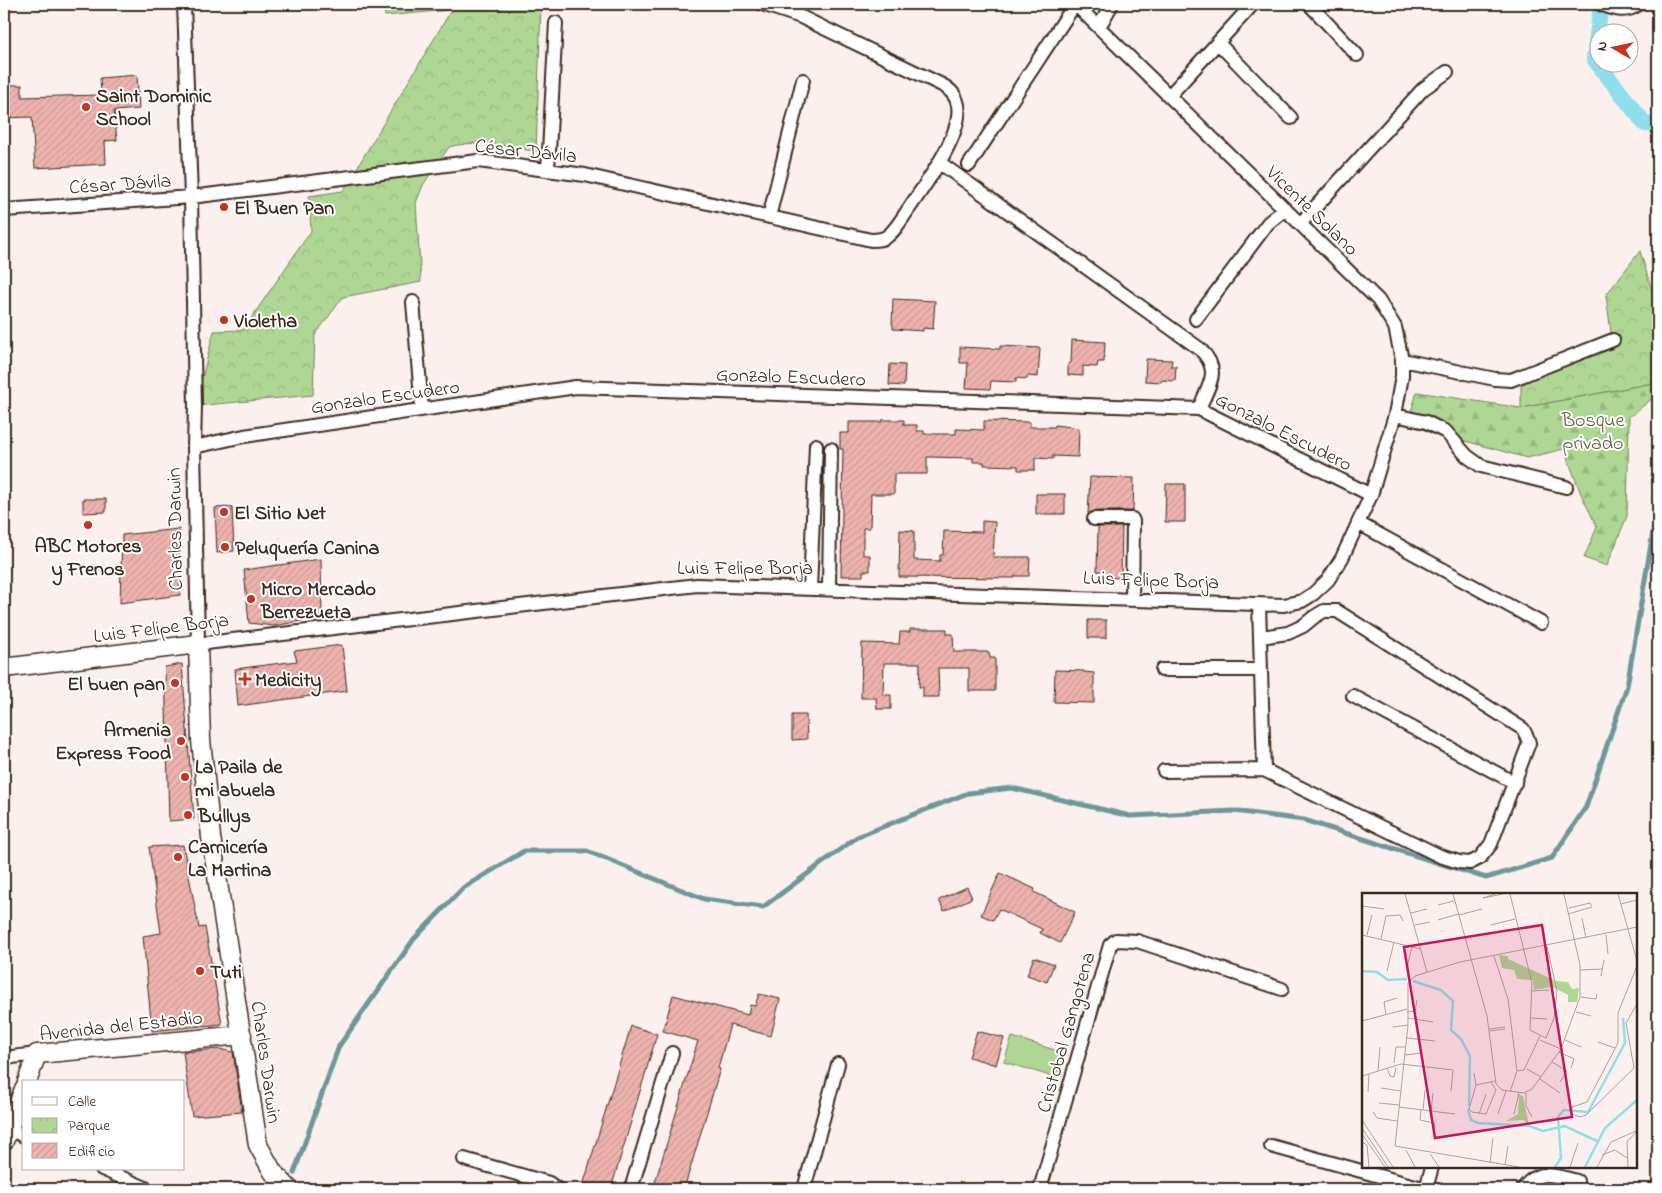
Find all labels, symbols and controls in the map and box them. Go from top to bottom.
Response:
north arrow [1590,22,1640,72]
text: N [1592,40,1614,53]
place label: Saint Dominic School [96,83,212,135]
marker: Saint Dominic School [80,101,92,113]
street label: César Dávila [473,133,578,172]
street label: Vicente Solano [1258,159,1364,264]
street label: César Dávila [68,167,172,204]
place label: El Buen Pan [234,195,334,224]
marker: El Buen Pan [218,201,230,213]
place label: Violetha [233,308,297,337]
marker: Violetha [218,314,230,326]
street label: Gonzalo Escudero [715,361,866,396]
street label: Gonzalo Escudero [309,374,462,423]
street label: Gonzalo Escudero [1209,386,1356,480]
park label: Bosque privado [1561,407,1624,459]
street label: Charles Darwin [161,467,192,591]
place label: El Sitio Net [234,500,326,529]
marker: El Sitio Net [218,506,230,518]
marker: ABC Motores y Frenos [82,519,94,531]
place label: ABC Motores y Frenos [35,533,141,586]
place label: Peluquería Canina [235,535,379,564]
marker: Peluquería Canina [219,541,231,553]
street label: Luis Felipe Borja [677,555,813,584]
street label: Luis Felipe Borja [1082,565,1219,598]
place label: Micro Mercado Berrezueta [260,576,376,628]
marker: Micro Mercado Berrezueta [245,593,257,605]
street label: Luis Felipe Borja [92,607,231,652]
place label: Medicity [255,667,321,697]
place label: El buen pan [67,671,165,700]
marker: Medicity [239,673,251,685]
marker: El buen pan [169,677,181,689]
place label: Armenia Express Food [55,717,172,769]
marker: Armenia Express Food [175,735,187,747]
place label: La Paila de mi abuela [195,754,283,806]
marker: La Paila de mi abuela [179,771,191,783]
place label: Bullys [197,803,251,833]
marker: Bullys [182,809,194,821]
place label: Carnicería La Martina [188,834,272,886]
marker: Carnicería La Martina [172,851,184,863]
inset map [1362,893,1637,1168]
street label: Cristobal Gangotena [1031,949,1105,1117]
place label: Tuti [210,959,242,988]
marker: Tuti [194,965,206,977]
street label: Charles Darwin [242,999,287,1126]
street label: Avenida del Estadio [38,1005,204,1050]
legend [22,1080,185,1170]
text: Calle [68,1091,96,1113]
text: Parque [68,1115,110,1137]
text: Edificio [68,1141,115,1163]

